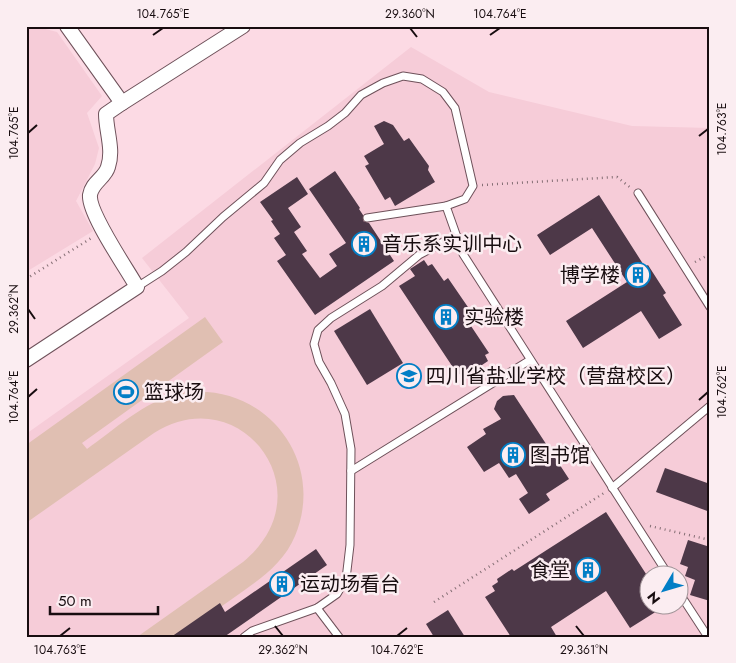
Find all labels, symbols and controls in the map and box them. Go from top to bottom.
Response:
text: 104.765°E [136,5,190,23]
text: 29.360°N [385,5,435,23]
text: 104.764°E [473,5,527,23]
text: 104.763°E [713,103,731,155]
text: 104.765°E [5,106,23,160]
place label: 音乐系实训中心 [382,230,522,259]
building icon: 音乐系实训中心 [351,231,377,257]
place label: 博学楼 [560,261,620,290]
building icon: 博学楼 [625,262,651,288]
text: 29.362°N [5,284,23,334]
place label: 实验楼 [464,303,524,332]
building icon: 实验楼 [433,304,459,330]
place label: 四川省盐业学校（营盘校区） [426,362,686,391]
school or university icon: 四川省盐业学校（营盘校区） [396,363,422,389]
text: 104.762°E [713,365,731,419]
text: 104.764°E [5,370,23,424]
place label: 篮球场 [144,378,204,407]
sports icon: 篮球场 [113,379,139,405]
place label: 图书馆 [530,441,590,470]
building icon: 图书馆 [500,442,526,468]
place label: 食堂 [530,556,570,585]
building icon: 食堂 [575,557,601,583]
north arrow [638,566,688,616]
place label: 运动场看台 [300,570,400,599]
building icon: 运动场看台 [269,571,295,597]
scale bar [50,583,158,615]
text: N [642,587,665,609]
text: 50 m [58,590,92,612]
text: 104.763°E [34,641,86,659]
text: 29.362°N [258,641,308,659]
text: 104.762°E [370,641,424,659]
text: 29.361°N [560,641,608,659]

